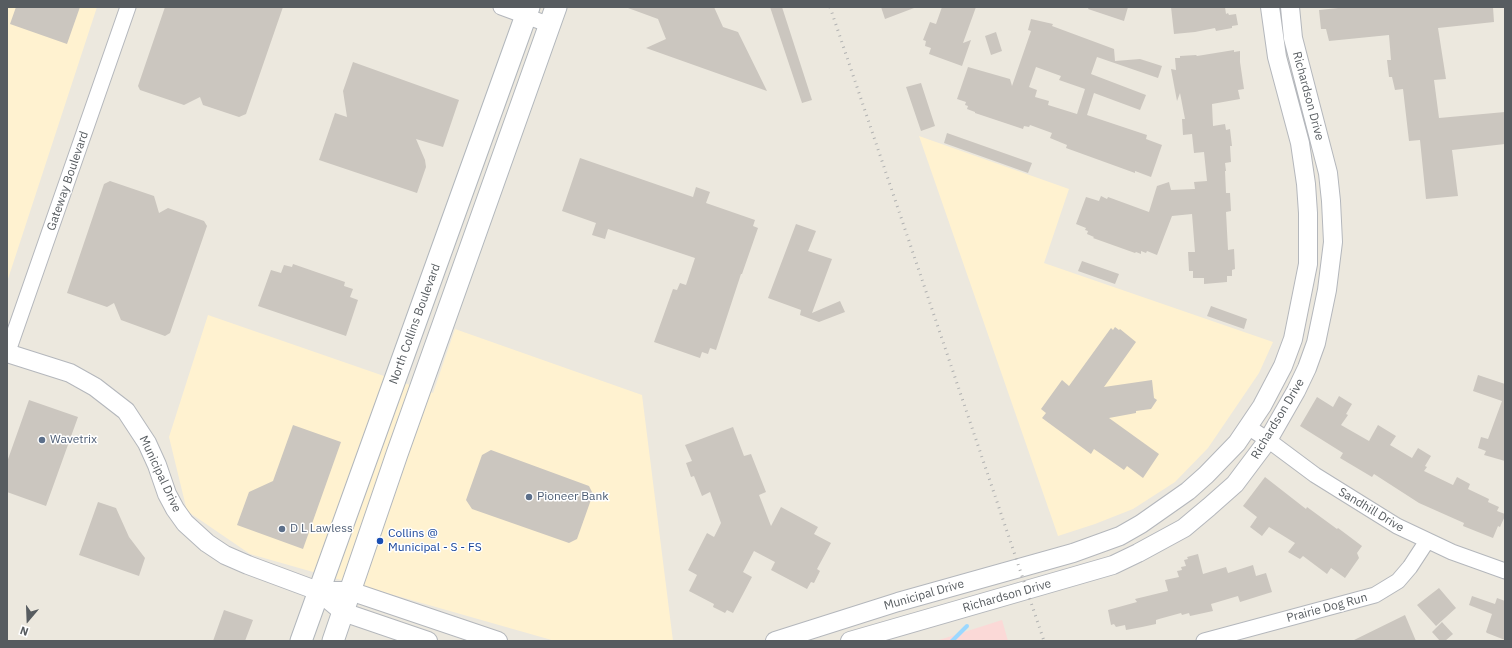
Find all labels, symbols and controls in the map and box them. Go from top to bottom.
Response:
street label: Richardson Drive [1289,50,1327,142]
street label: Gateway Boulevard [44,129,92,233]
street label: North Collins Boulevard [386,262,444,386]
street label: Richardson Drive [1248,376,1308,462]
place label: Wavetrix [50,433,97,447]
street label: Municipal Drive [136,433,184,515]
marker: Wavetrix [37,435,47,445]
street label: Sandhill Drive [1336,485,1406,535]
place label: Pioneer Bank [537,490,609,504]
marker: Pioneer Bank [524,492,534,502]
place label: D L Lawless [290,522,353,536]
marker: D L Lawless [277,524,287,534]
place label: Collins @ Municipal - S - FS [388,527,482,555]
marker: Collins @ Municipal - S - FS [375,536,385,546]
street label: Richardson Drive [961,576,1053,616]
street label: Municipal Drive [882,577,966,613]
street label: Prairie Dog Run [1285,590,1369,626]
north arrow [8,600,48,640]
text: N [18,623,30,639]

